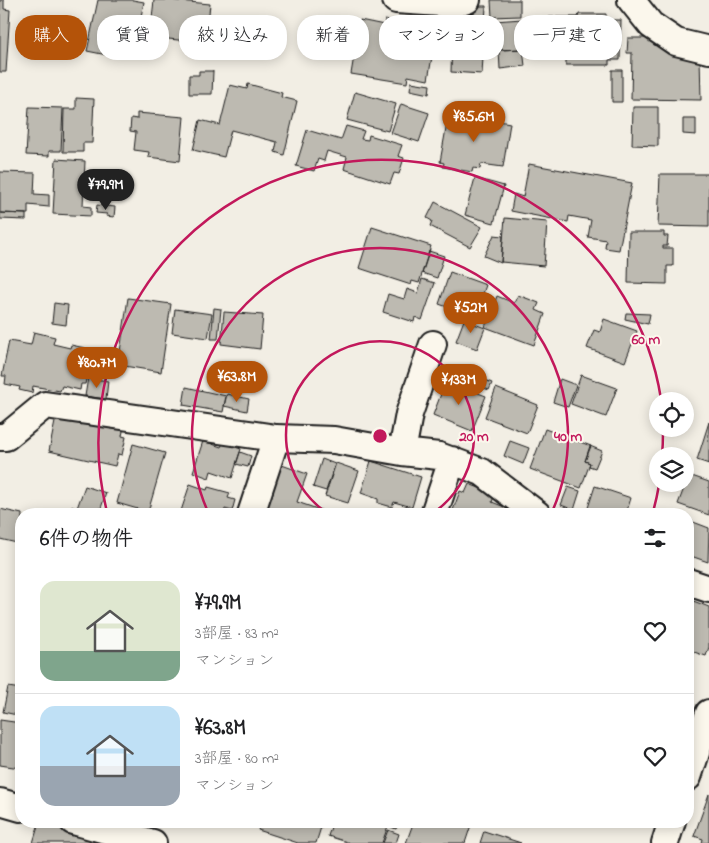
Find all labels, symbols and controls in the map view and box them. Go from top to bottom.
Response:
chip: 購入 [15,15,87,60]
chip: 賃貸 [97,15,169,60]
chip: 絞り込み [179,15,287,60]
chip: 新着 [297,15,369,60]
chip: マンション [379,15,504,60]
chip: 一戸建て [514,15,622,60]
pin: ¥85.6M [433,100,515,143]
text: ¥85.6M [453,105,495,129]
pin: ¥79.9M [65,168,147,211]
text: ¥79.9M [88,173,124,197]
pin: ¥52M [441,292,501,334]
text: ¥52M [454,296,488,320]
text: 60 m [631,329,661,351]
pin: ¥80.7M [56,346,138,389]
text: ¥80.7M [78,351,116,375]
pin: ¥63.8M [196,360,278,403]
pin: ¥133M [424,364,494,406]
text: ¥63.8M [218,365,256,389]
text: ¥133M [442,368,476,392]
map controls [649,392,694,492]
button: locate [649,392,694,437]
text: 20 m [458,426,489,448]
text: 40 m [553,426,582,448]
centre of rings [371,427,389,445]
button: layers [649,447,694,492]
icon: filters [641,524,669,552]
text: 6件の物件 [40,525,133,555]
text: ¥79.9M [195,589,242,619]
icon: home [80,601,140,661]
icon: heart [641,617,669,645]
text: 3部屋 · 83 m² [195,622,279,646]
text: マンション [195,649,274,673]
text: ¥63.8M [195,714,246,744]
icon: home [80,726,140,786]
icon: heart [641,742,669,770]
text: 3部屋 · 80 m² [195,747,279,771]
text: マンション [195,774,274,798]

